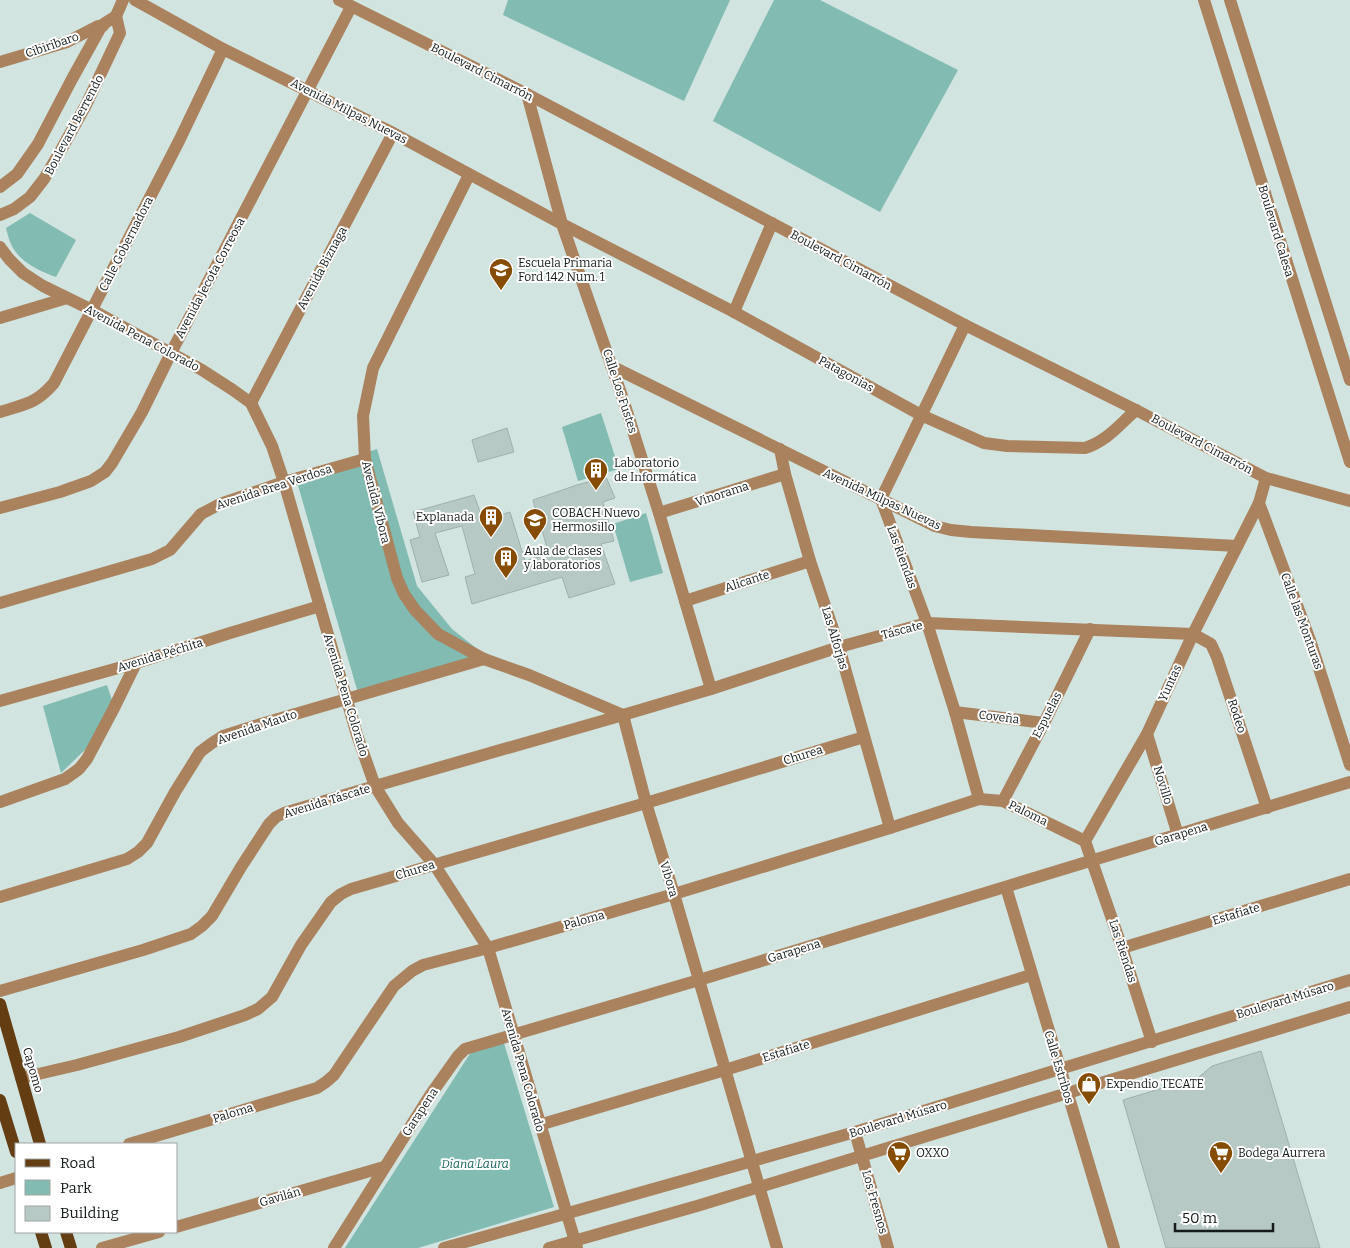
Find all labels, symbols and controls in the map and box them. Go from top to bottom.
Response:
street label: Cibiribaro [23,29,81,61]
street label: Boulevard Cimarrón [429,40,536,104]
street label: Boulevard Berrendo [42,72,106,177]
street label: Avenida Milpas Nuevas [288,75,410,147]
street label: Boulevard Calesa [1255,183,1297,279]
street label: Calle Gobernadora [96,194,156,293]
street label: Avenida Jecota Correosa [172,215,248,341]
street label: Avenida Biznaga [294,224,350,312]
street label: Boulevard Cimarrón [788,227,894,293]
place label: Escuela Primaria Ford 142 Num. 1 [518,256,613,284]
school or university icon: Escuela Primaria Ford 142 Num. 1 [488,257,514,291]
street label: Avenida Pena Colorado [82,302,202,374]
street label: Calle Los Fustes [600,347,640,435]
street label: Patagonias [816,353,876,395]
street label: Boulevard Cimarrón [1149,411,1255,477]
place label: Laboratorio de Informática [614,456,697,484]
building icon: Laboratorio de Informática [583,457,609,491]
street label: Avenida Víbora [359,459,393,545]
street label: Avenida Brea Verdosa [214,462,334,512]
street label: Avenida Milpas Nuevas [821,465,944,533]
street label: Vinorama [694,479,751,509]
building icon: Explanada [478,504,504,538]
place label: COBACH Nuevo Hermosillo [552,506,640,534]
school or university icon: COBACH Nuevo Hermosillo [522,507,548,541]
place label: Explanada [416,510,474,524]
street label: Las Riendas [884,524,920,591]
place label: Aula de clases y laboratorios [523,544,602,572]
building icon: Aula de clases y laboratorios [493,545,519,579]
street label: Alicante [723,567,771,595]
street label: Calle las Monturas [1278,571,1326,672]
street label: Las Alforjas [819,605,851,671]
street label: Táscate [880,618,924,642]
street label: Avenida Pena Colorado [321,632,371,758]
street label: Avenida Péchita [115,635,205,675]
street label: Yuntas [1155,662,1185,703]
street label: Espuelas [1029,689,1065,740]
street label: Rodeo [1225,697,1249,735]
street label: Avenida Mauto [215,707,299,747]
street label: Coveña [978,708,1021,726]
street label: Churea [782,742,825,768]
street label: Novillo [1151,764,1176,806]
street label: Avenida Táscate [282,781,372,821]
street label: Paloma [1006,798,1050,829]
street label: Garapena [1153,819,1210,849]
street label: Churea [394,857,437,883]
street label: Vibora [657,859,681,899]
street label: Estafiate [1211,900,1261,928]
street label: Paloma [562,907,606,932]
street label: Las Riendas [1106,917,1140,985]
street label: Garapena [766,936,823,966]
street label: Boulevard Músaro [1235,978,1336,1022]
street label: Avenida Pena Colorado [499,1007,547,1134]
street label: Calle Estribos [1041,1029,1077,1105]
street label: Estafiate [761,1037,811,1065]
street label: Capomo [20,1046,46,1094]
shop icon: Expendio TECATE [1076,1071,1102,1105]
place label: Expendio TECATE [1106,1077,1204,1091]
street label: Garapena [399,1085,441,1139]
street label: Boulevard Músaro [848,1097,949,1141]
street label: Paloma [211,1100,255,1126]
supermarket icon: OXXO [886,1140,912,1174]
supermarket icon: Bodega Aurrera [1208,1140,1234,1174]
legend [15,1143,178,1233]
place label: OXXO [916,1146,949,1160]
place label: Bodega Aurrera [1238,1146,1326,1160]
text: Road [60,1154,95,1172]
park label: Diana Laura [441,1157,509,1171]
street label: Los Fresnos [859,1169,891,1236]
text: Park [60,1179,92,1197]
street label: Gavilán [258,1184,303,1210]
scale bar [1175,1200,1272,1232]
text: Building [60,1204,119,1222]
text: 50 m [1182,1209,1218,1227]

